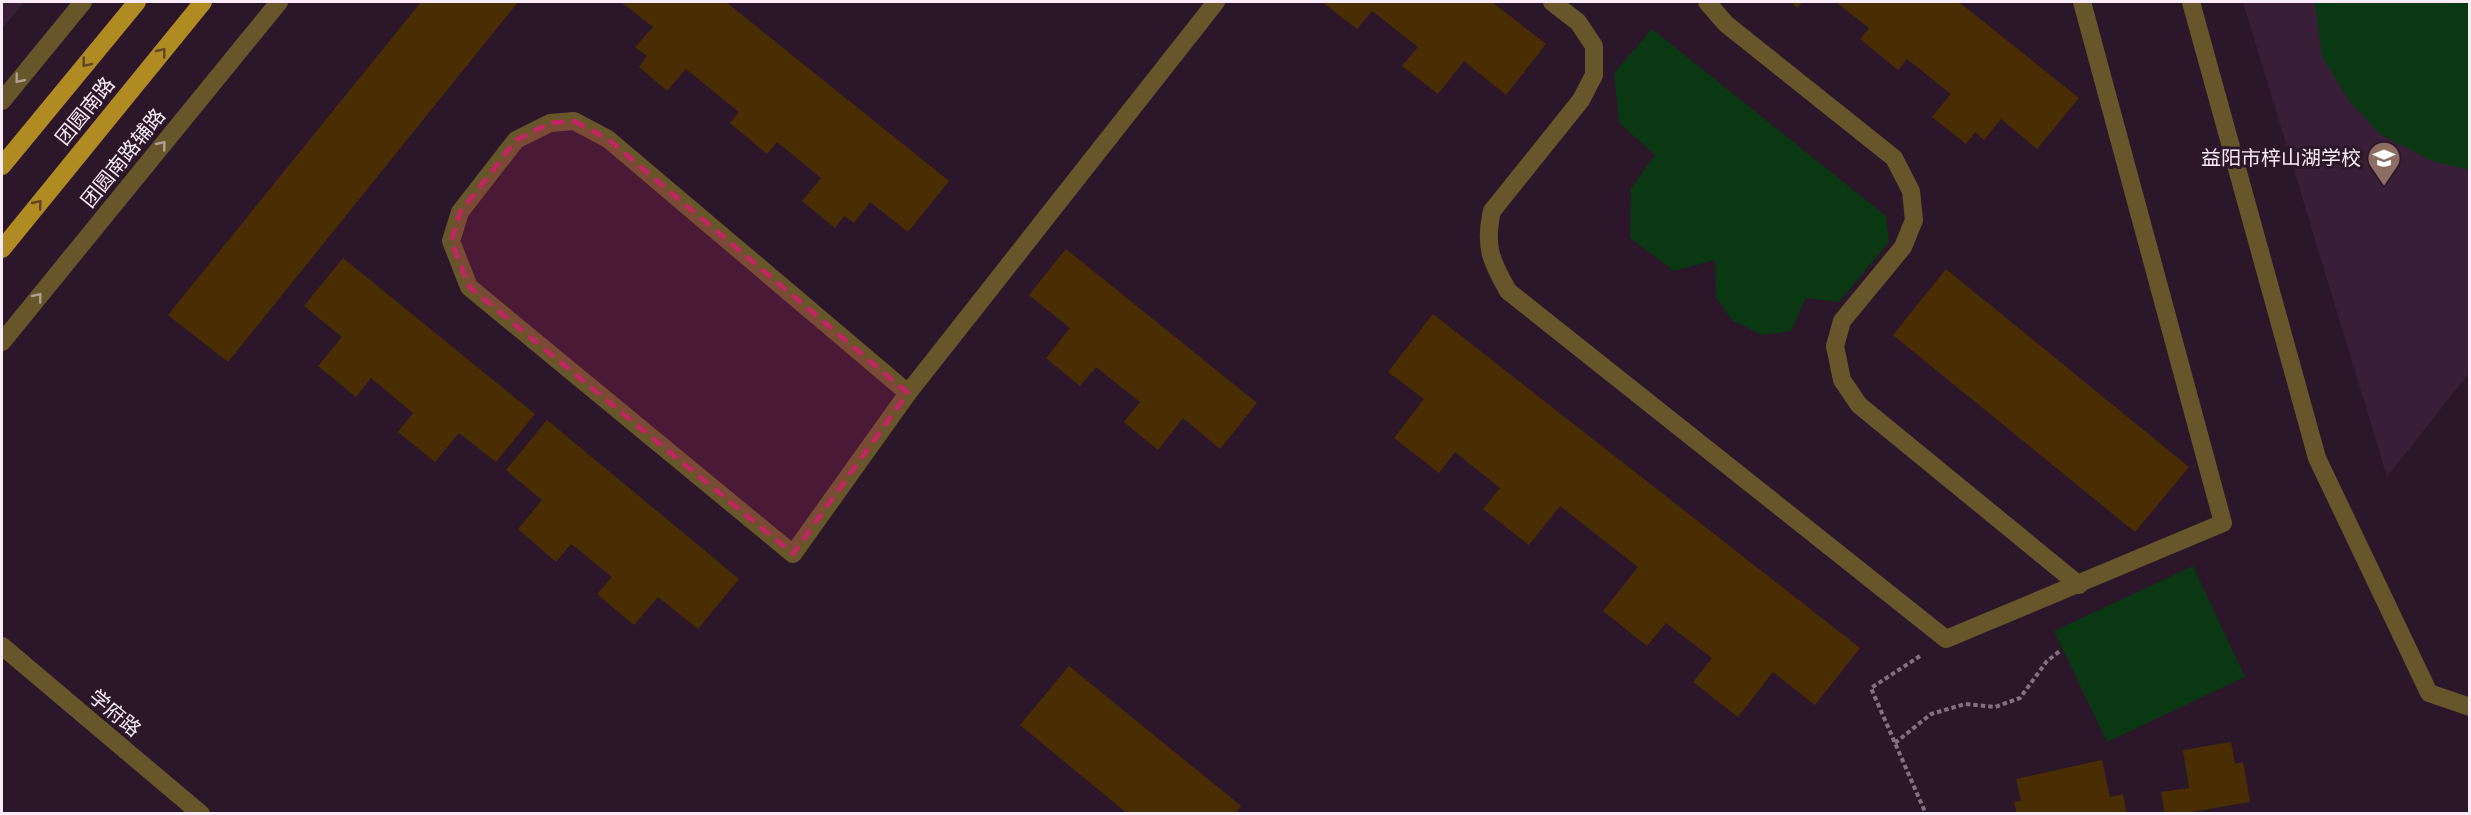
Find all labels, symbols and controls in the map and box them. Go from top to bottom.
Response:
one-way arrow [154,48,165,59]
one-way arrow [83,56,94,67]
one-way arrow [16,72,27,83]
street label: 团圆南路 [50,72,119,150]
street label: 团圆南路辅路 [75,103,170,212]
school or university icon: 益阳市梓山湖学校 [2366,140,2402,187]
one-way arrow [154,141,165,152]
place label: 益阳市梓山湖学校 [2201,145,2361,170]
one-way arrow [31,199,42,210]
one-way arrow [31,292,42,303]
street label: 学府路 [84,684,146,741]

